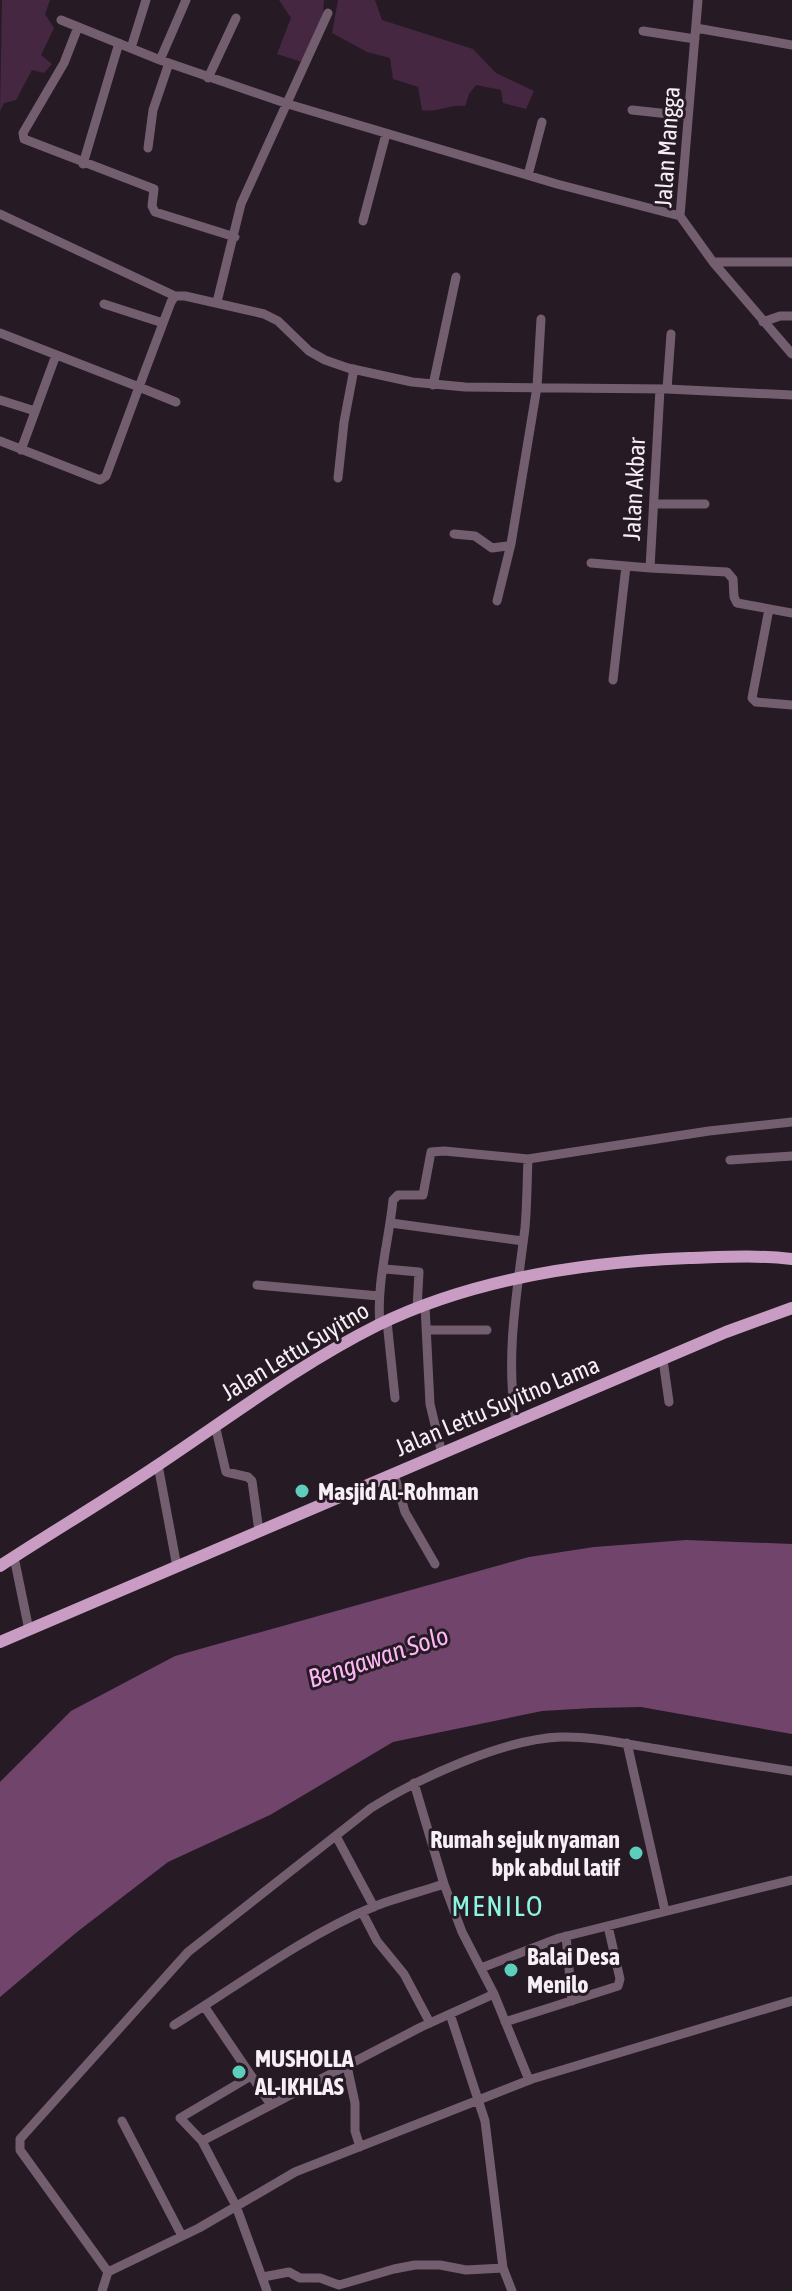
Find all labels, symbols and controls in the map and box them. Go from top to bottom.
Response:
street label: Jalan Mangga [649,86,685,208]
street label: Jalan Akbar [618,436,650,541]
street label: Jalan Lettu Suyitno [216,1296,374,1406]
street label: Jalan Lettu Suyitno Lama [391,1351,603,1461]
place label: Masjid Al-Rohman [318,1478,479,1505]
marker: Masjid Al-Rohman [293,1482,311,1500]
water label: Bengawan Solo [304,1620,452,1694]
place label: Rumah sejuk nyaman bpk abdul latif [430,1826,620,1881]
marker: Rumah sejuk nyaman bpk abdul latif [627,1844,645,1862]
district label: MENILO [452,1890,544,1922]
place label: Balai Desa Menilo [527,1943,620,1998]
marker: Balai Desa Menilo [502,1961,520,1979]
place label: MUSHOLLA AL-IKHLAS [254,2045,354,2100]
marker: MUSHOLLA AL-IKHLAS [230,2063,248,2081]

